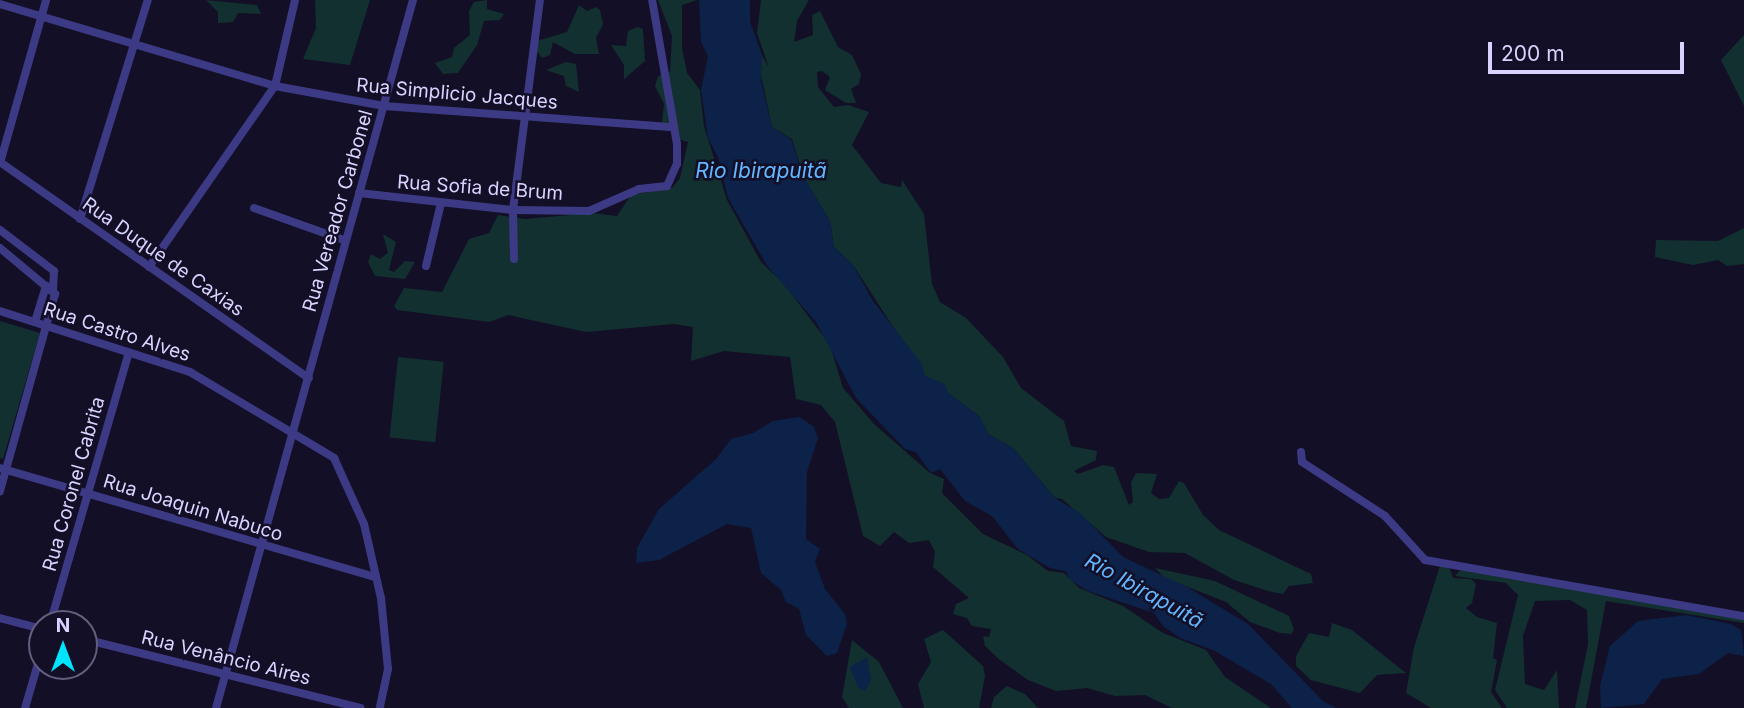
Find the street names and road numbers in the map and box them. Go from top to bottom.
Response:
street label: Rua Simplicio Jacques [355,74,559,114]
street label: Rua Vereador Carbonel [298,107,378,315]
street label: Rua Sofia de Brum [396,171,564,205]
street label: Rua Duque de Caxias [78,193,248,321]
street label: Rua Castro Alves [41,298,193,366]
street label: Rua Coronel Cabrita [38,394,110,574]
street label: Rua Joaquin Nabuco [100,470,286,546]
street label: Rua Venâncio Aires [139,626,313,690]

